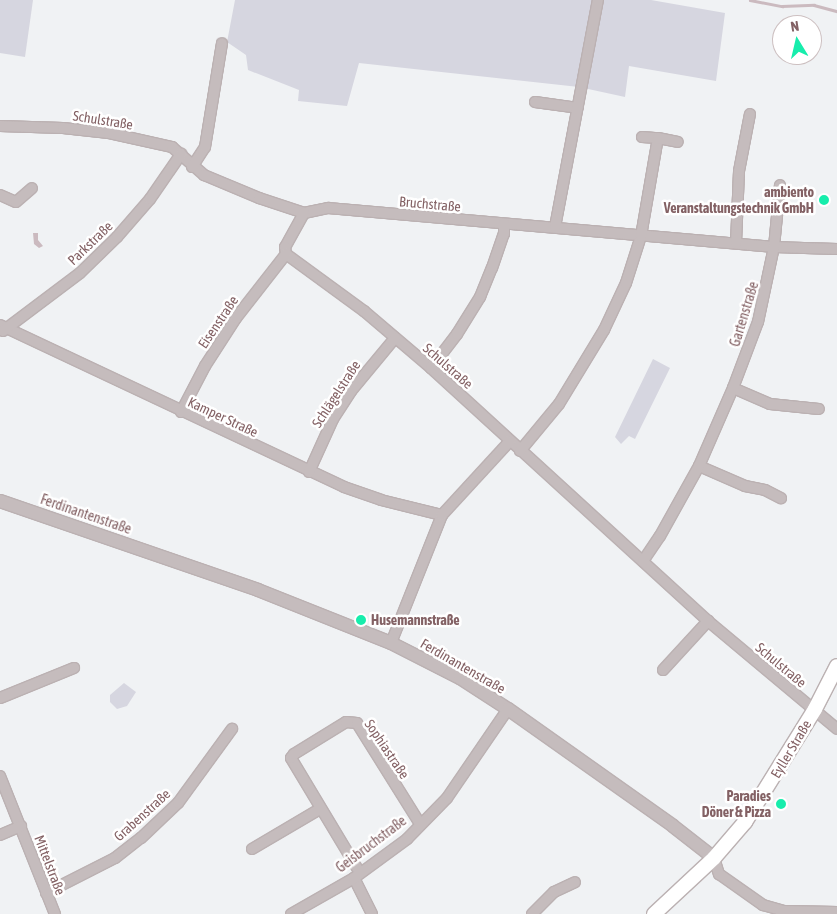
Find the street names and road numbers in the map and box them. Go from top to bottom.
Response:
street label: Schulstraße [72,107,134,133]
street label: Bruchstraße [399,193,461,215]
street label: Parkstraße [64,218,116,268]
street label: Gartenstraße [726,279,762,349]
street label: Eisenstraße [194,293,242,351]
street label: Schulstraße [420,340,476,392]
street label: Schlägelstraße [308,357,364,431]
street label: Kamper Straße [185,393,261,441]
street label: Ferdinantenstraße [38,491,134,537]
street label: Ferdinantenstraße [418,635,508,697]
street label: Schulstraße [752,639,810,691]
street label: Sophiastraße [361,716,413,782]
street label: Eyller Straße [767,717,815,781]
street label: Grabenstraße [110,785,174,845]
street label: Geisbruchstraße [333,812,409,876]
street label: Mittelstraße [31,833,69,897]

